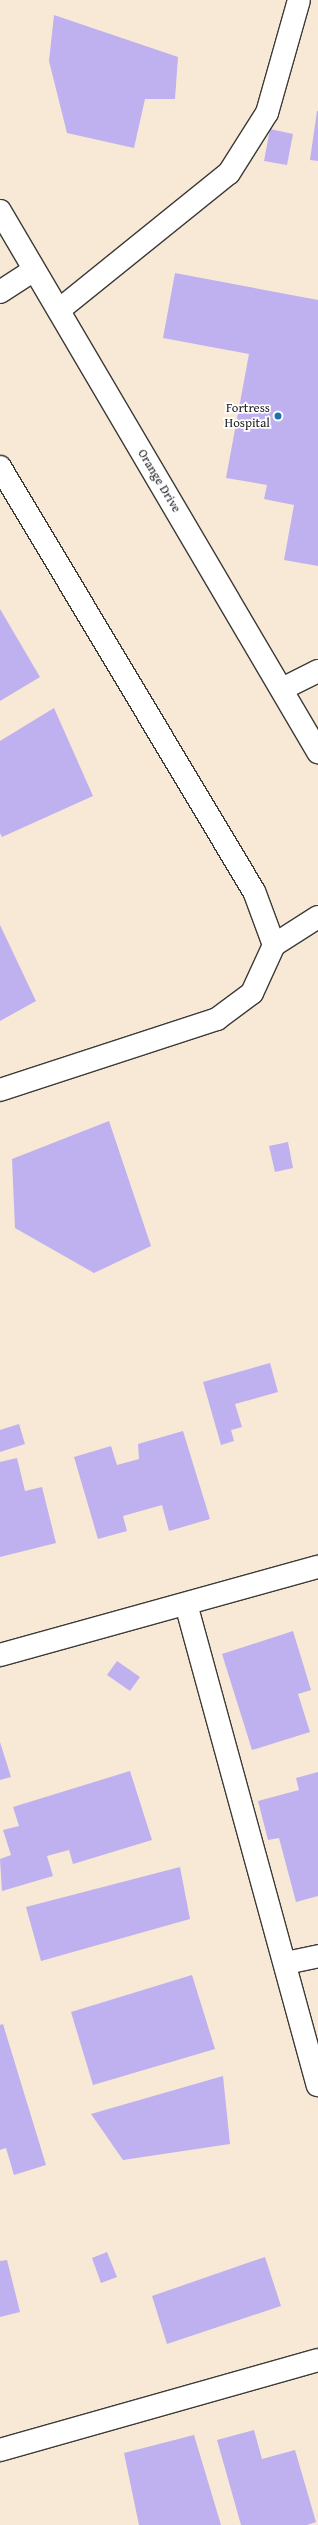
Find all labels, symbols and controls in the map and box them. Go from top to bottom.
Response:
place label: Fortress Hospital [225,401,270,432]
marker: Fortress Hospital [273,411,283,421]
street label: Orange Drive [134,446,184,516]

